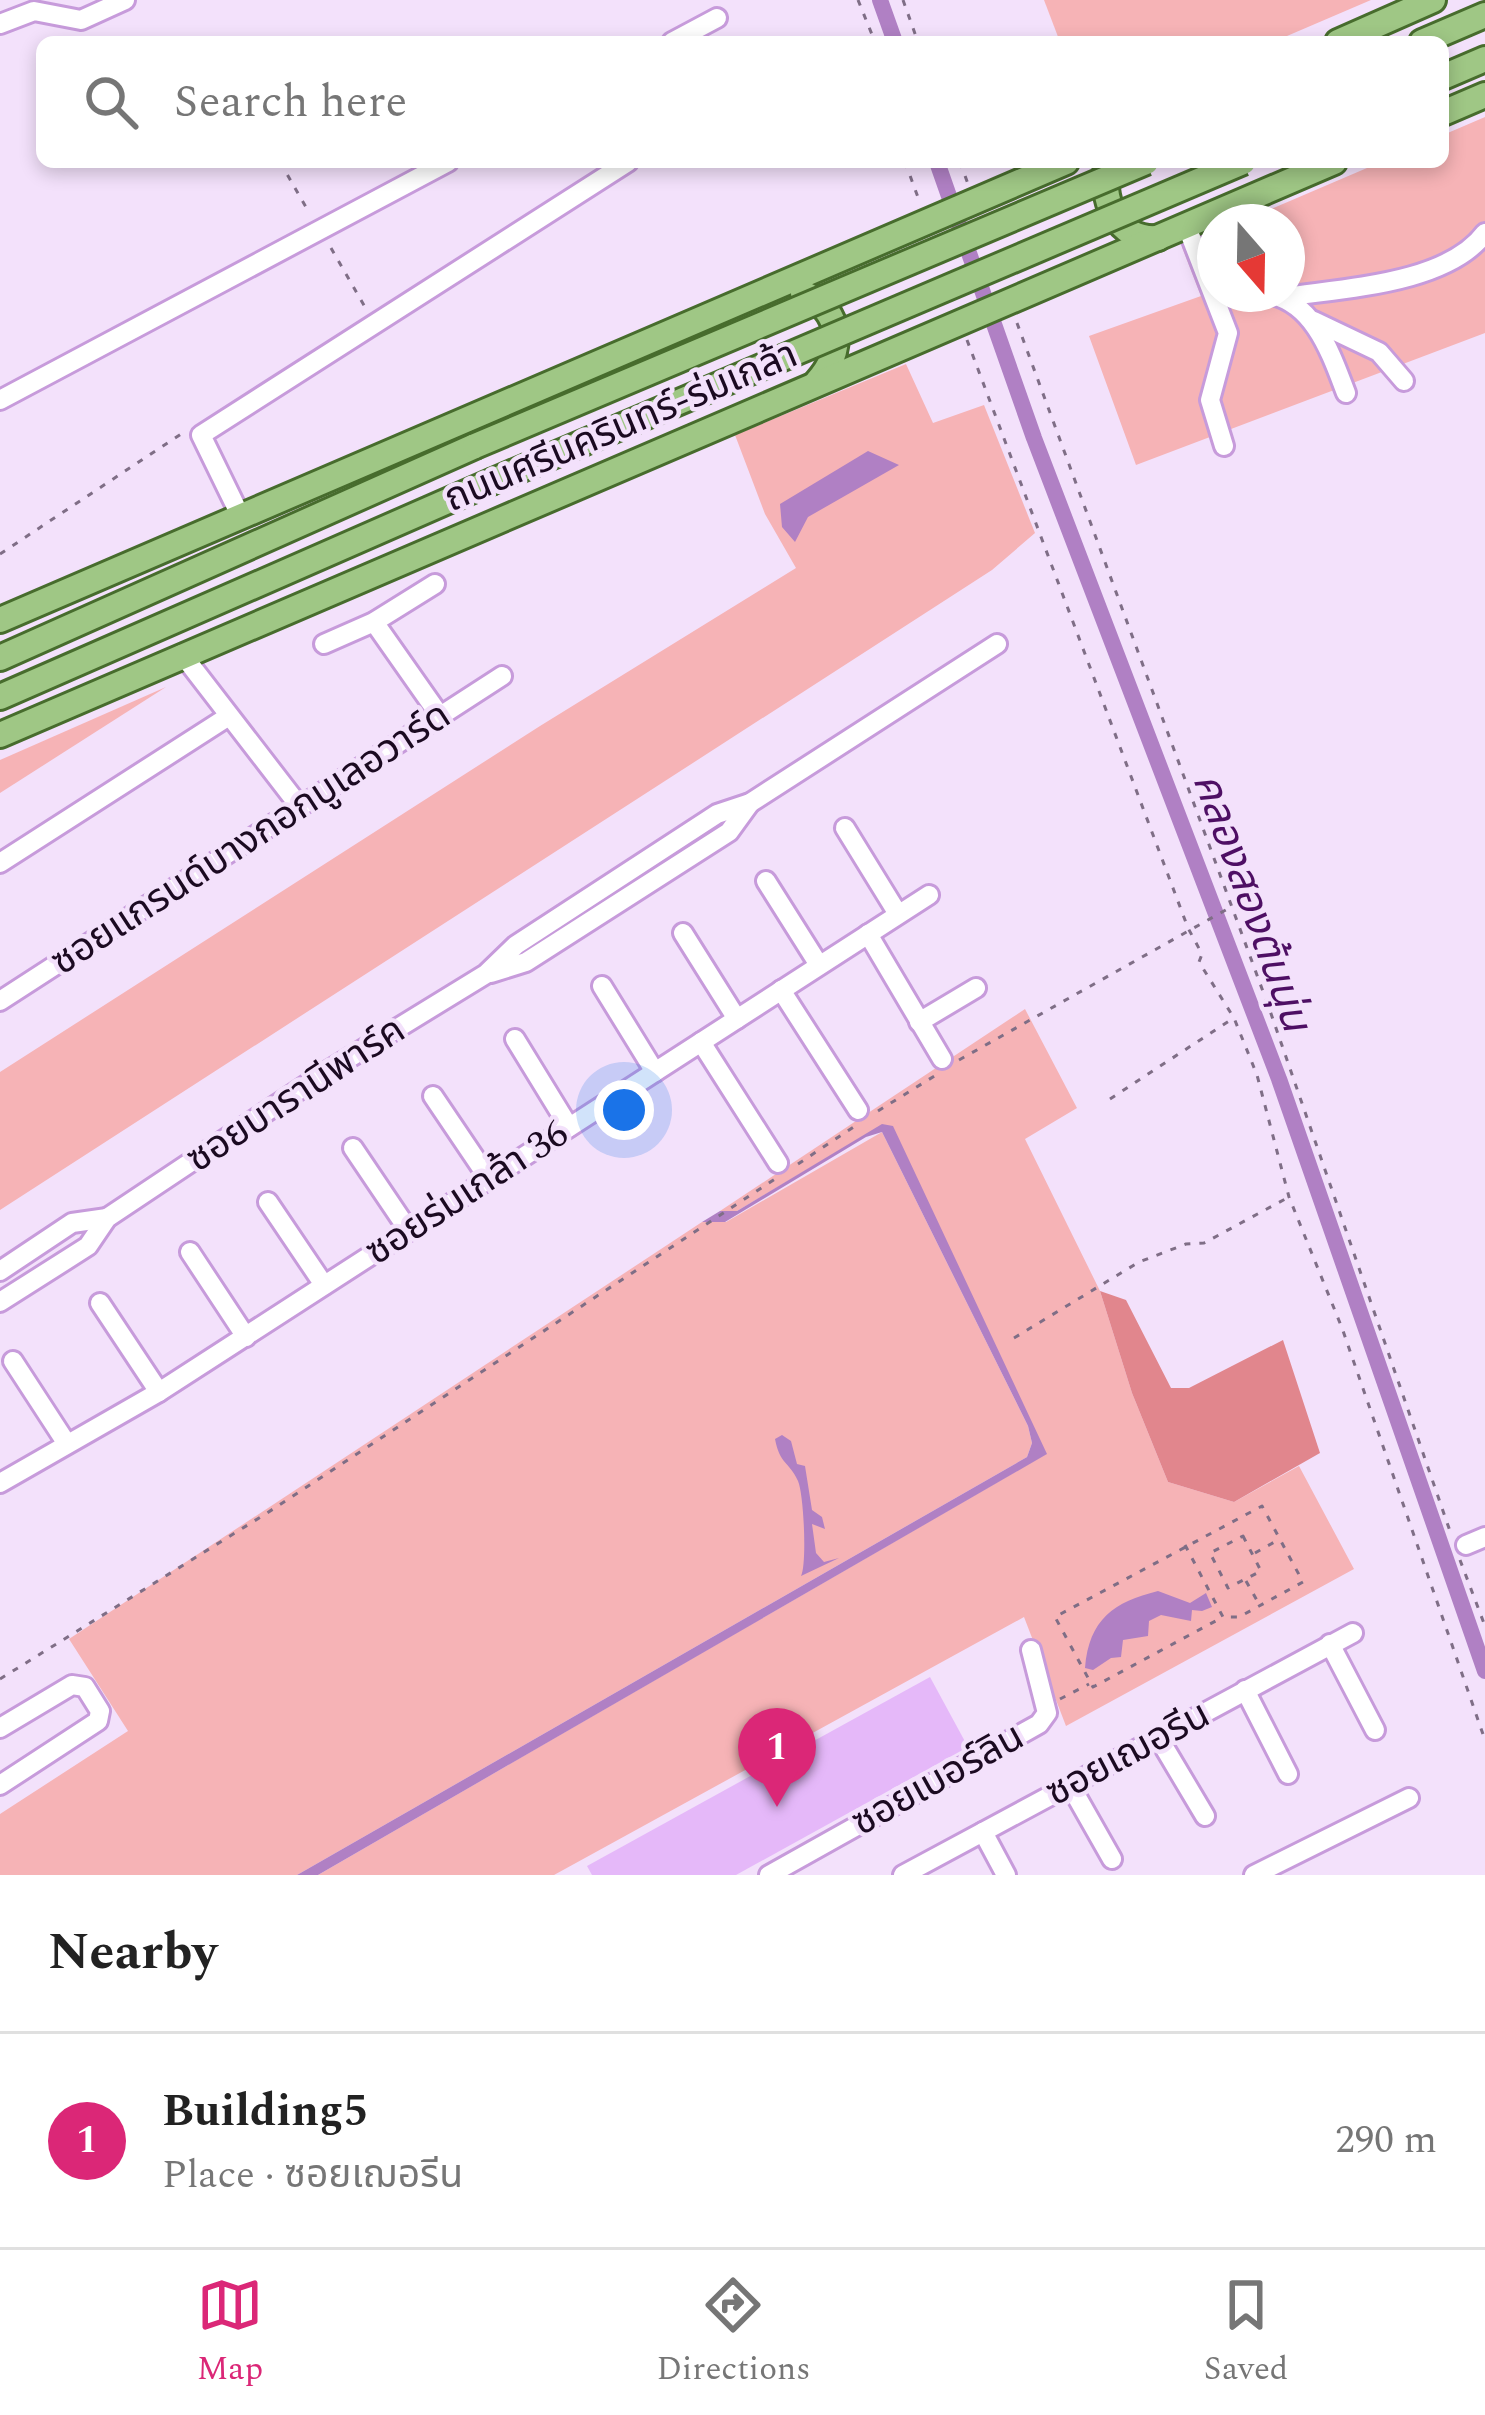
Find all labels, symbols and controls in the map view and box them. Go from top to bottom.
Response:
search box [36,36,1449,168]
text: Search here [174,68,407,137]
icon: search [78,69,144,135]
north arrow [1197,204,1305,312]
street label: ถนนศรีนครินทร์-ร่มเกล้า [435,326,807,528]
street label: ซอยแกรนด์บางกอกบูเลอวาร์ด [39,687,463,991]
water label: คลองสองต้นนุ่น [1175,764,1328,1042]
street label: ซอยบารานีพาร์ค [175,1002,417,1188]
your location [594,1080,654,1140]
street label: ซอยร่มเกล้า 36 [354,1105,580,1281]
street label: ซอยเฌอรีน [1035,1686,1221,1822]
pin: 1 [738,1708,816,1807]
street label: ซอยเบอร์ลิน [841,1708,1035,1852]
text: Nearby [48,1914,217,1992]
text: Building5 [162,2077,369,2146]
text: 1 [76,2111,98,2170]
text: 290 m [1335,2111,1437,2170]
text: Place · ซอยเฌอรีน [162,2146,463,2205]
tab: Map [197,2272,263,2394]
tab: Directions [656,2272,810,2394]
tab: Saved [1204,2272,1288,2394]

